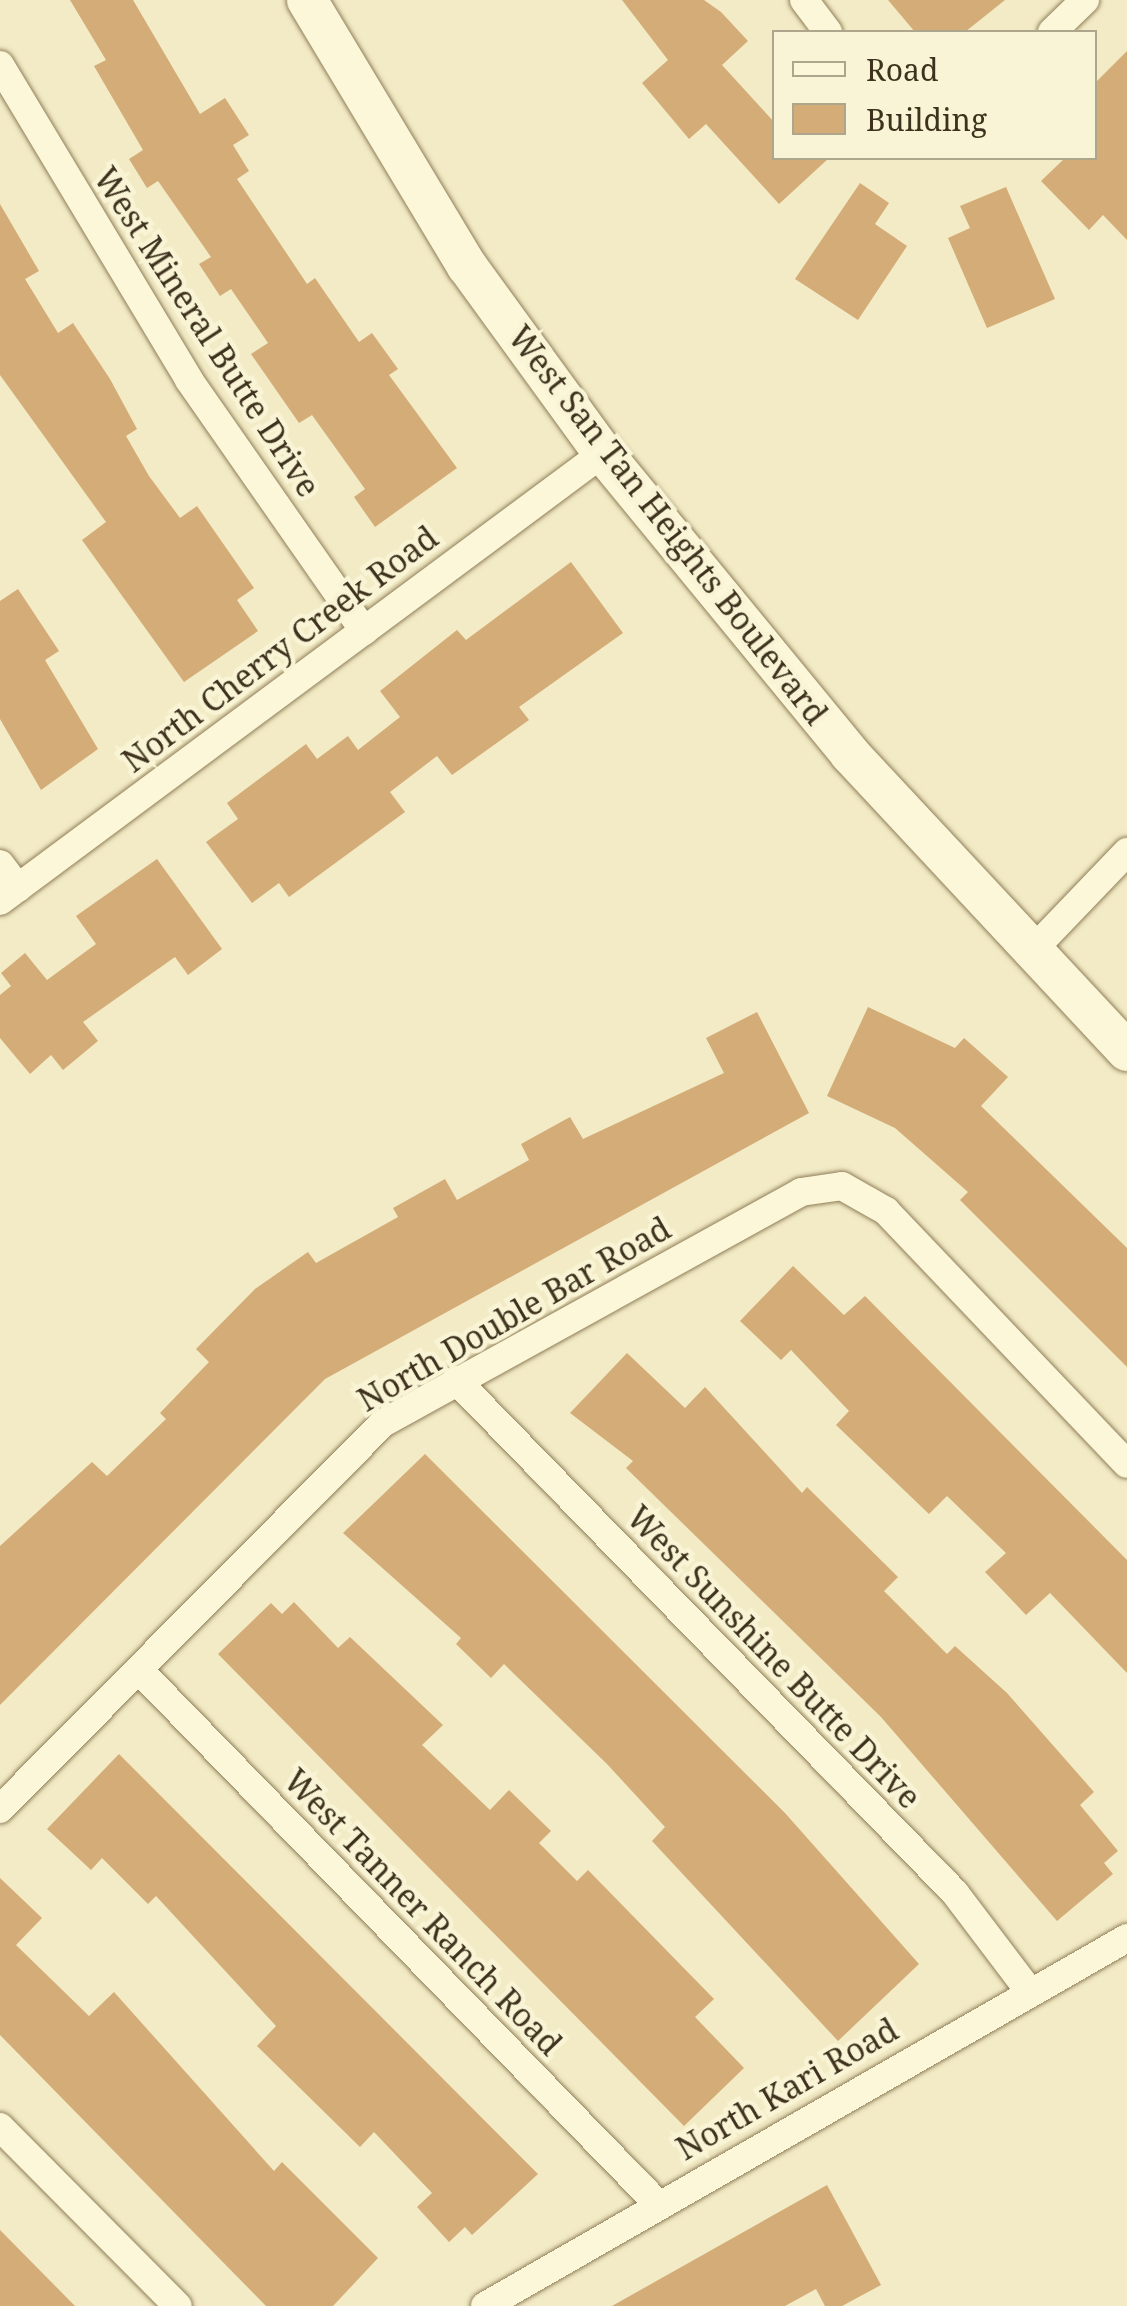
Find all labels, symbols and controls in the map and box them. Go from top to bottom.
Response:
legend [772,30,1097,160]
text: Road [866,49,938,90]
text: Building [866,99,987,140]
street label: West Mineral Butte Drive [86,160,328,504]
street label: West San Tan Heights Boulevard [500,318,836,732]
street label: North Cherry Creek Road [115,518,445,780]
street label: North Double Bar Road [351,1209,677,1419]
street label: West Sunshine Butte Drive [619,1498,929,1816]
street label: West Tanner Ranch Road [276,1761,570,2063]
street label: North Kari Road [670,2010,904,2168]

